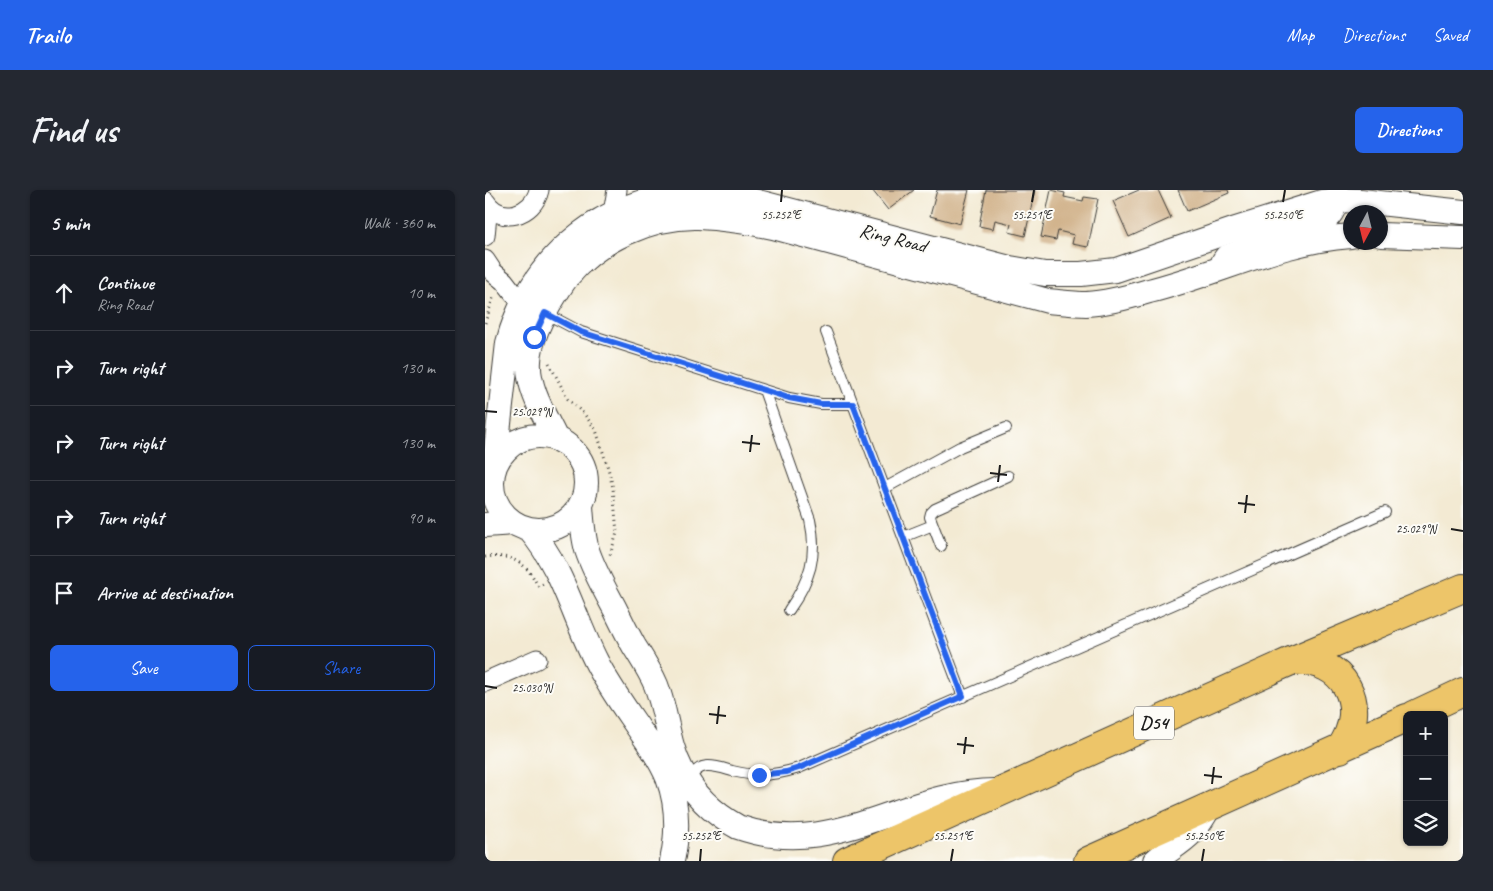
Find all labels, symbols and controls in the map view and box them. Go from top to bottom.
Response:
text: Trailo [25,20,71,50]
text: Map [1287,24,1314,46]
text: Directions [1342,24,1405,46]
text: Saved [1433,24,1468,46]
button: Directions [1355,107,1463,153]
text: Find us [30,108,117,153]
north arrow [1343,205,1388,250]
text: 55.252°E [761,207,802,223]
text: 55.251°E [1012,207,1053,223]
text: 55.250°E [1263,207,1304,223]
text: 5 min [50,210,90,236]
text: Walk · 360 m [363,213,435,233]
street label: Ring Road [857,218,932,259]
text: Continue [97,271,154,295]
icon: ahead [50,279,78,307]
text: 10 m [408,283,435,303]
text: Ring Road [97,295,152,315]
route start [523,326,546,349]
icon: right [50,354,78,382]
text: Turn right [97,356,164,380]
text: 130 m [401,358,435,378]
text: 25.029°N [512,404,554,420]
icon: right [50,429,78,457]
text: Turn right [97,431,164,455]
text: 130 m [401,433,435,453]
icon: right [50,504,78,532]
text: Turn right [97,506,164,530]
text: 90 m [408,508,435,528]
text: 25.029°N [1396,521,1438,537]
icon: arrive [50,579,78,607]
text: Arrive at destination [97,581,233,605]
button: Save [50,645,238,691]
button: Share [248,645,435,691]
text: 25.030°N [512,680,554,696]
road number: D54 [1134,706,1174,740]
map controls [1403,711,1448,846]
button: + [1403,711,1448,756]
button: − [1403,756,1448,801]
route end [748,764,771,787]
button: layers [1403,801,1448,846]
text: 55.252°E [681,828,722,844]
text: 55.251°E [933,828,974,844]
text: 55.250°E [1184,828,1225,844]

